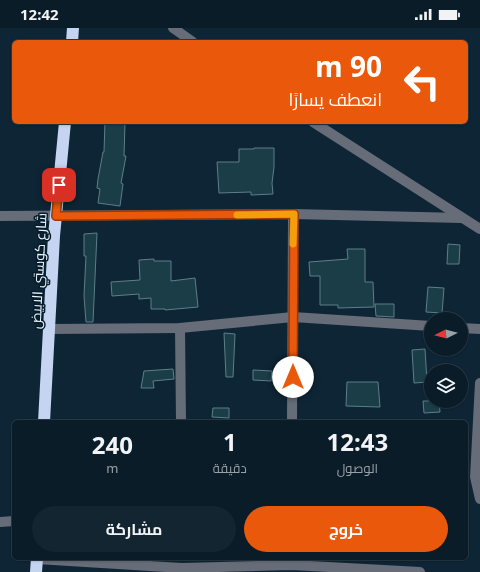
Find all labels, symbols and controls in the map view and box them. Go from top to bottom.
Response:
text: 12:42 [20,4,59,24]
text: 90 m [315,47,382,85]
icon: left [396,56,448,108]
text: انعطف يسارًا [289,87,382,111]
pin [42,168,76,202]
icon: arrive [48,174,70,196]
street label: شارع كوستي الابيض [25,213,54,330]
north arrow [424,312,468,356]
map controls [424,312,468,408]
position arrow [272,356,314,398]
button: layers [424,364,468,408]
text: 1 [223,425,237,458]
text: 12:43 [327,425,388,458]
text: 240 [92,428,133,461]
text: m [106,459,119,477]
text: دقيقة [213,459,247,477]
text: الوصول [337,459,378,477]
button: مشاركة [32,506,236,552]
button: خروج [244,506,448,552]

